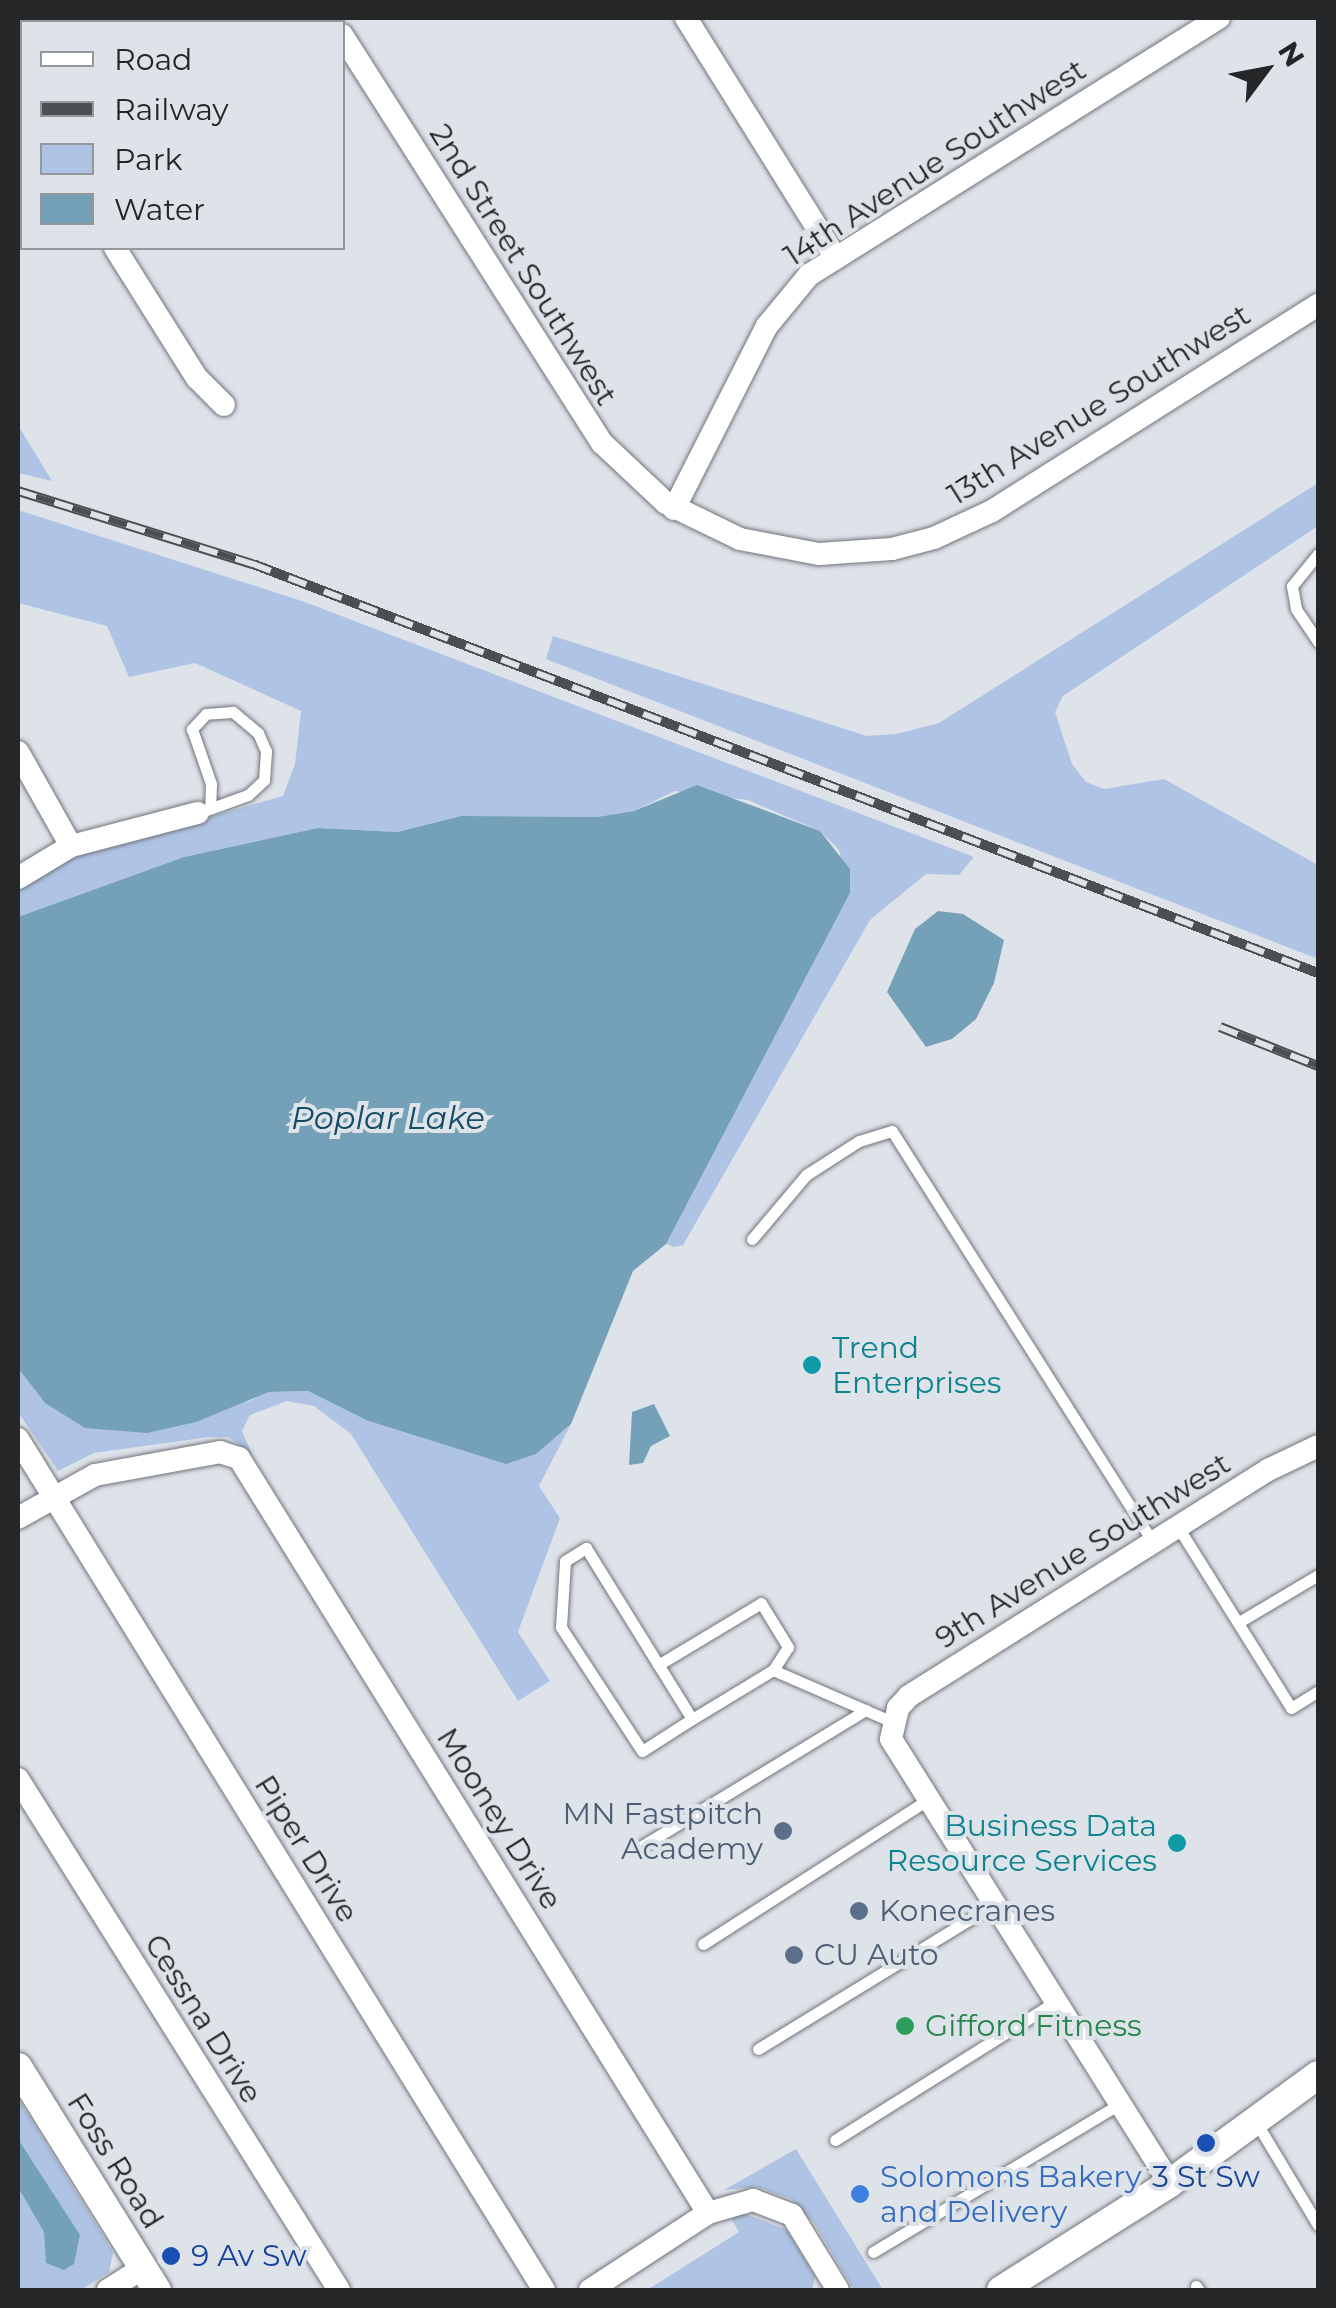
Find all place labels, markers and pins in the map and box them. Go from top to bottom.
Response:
place label: Trend Enterprises [832,1330,1001,1400]
marker: Trend Enterprises [801,1354,823,1376]
place label: MN Fastpitch Academy [563,1796,763,1866]
place label: Business Data Resource Services [887,1808,1157,1878]
marker: MN Fastpitch Academy [772,1820,794,1842]
marker: Business Data Resource Services [1166,1832,1188,1854]
place label: Konecranes [879,1893,1055,1929]
marker: Konecranes [848,1900,870,1922]
place label: CU Auto [814,1937,939,1973]
marker: CU Auto [783,1944,805,1966]
place label: Gifford Fitness [925,2008,1142,2044]
marker: Gifford Fitness [894,2015,916,2037]
marker: 3 St Sw [1195,2132,1217,2154]
place label: Solomons Bakery and Delivery [880,2159,1141,2230]
place label: 3 St Sw [1152,2159,1260,2195]
marker: Solomons Bakery and Delivery [849,2183,871,2205]
place label: 9 Av Sw [191,2238,306,2274]
marker: 9 Av Sw [160,2245,182,2267]

